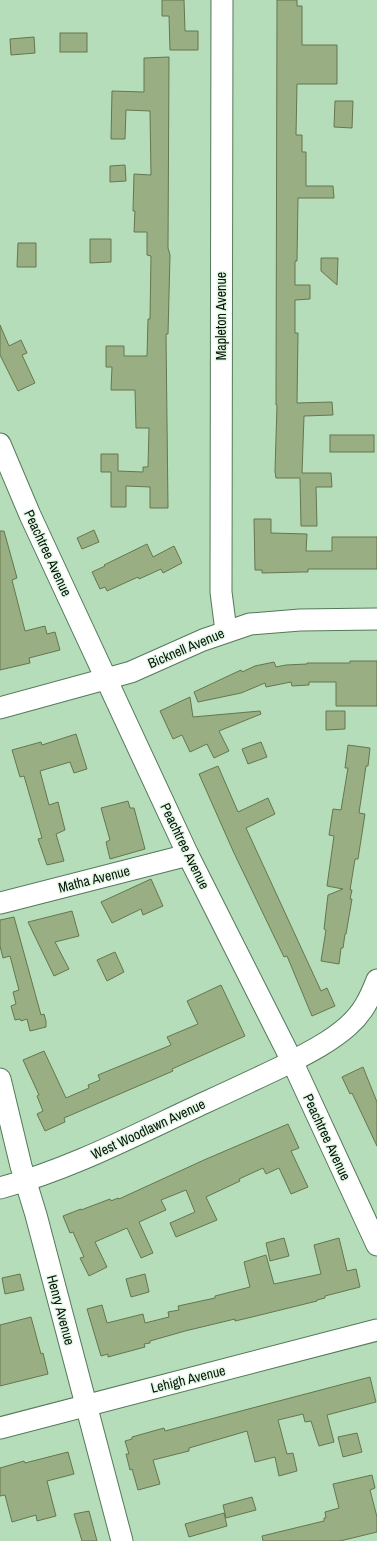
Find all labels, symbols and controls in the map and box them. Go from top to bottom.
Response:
street label: Mapleton Avenue [212,272,230,360]
street label: Peachtree Avenue [20,507,76,599]
street label: Bicknell Avenue [145,624,227,672]
street label: Peachtree Avenue [156,800,214,892]
street label: Matha Avenue [56,861,132,897]
street label: Peachtree Avenue [299,1091,355,1183]
street label: West Woodlawn Avenue [88,1095,208,1163]
street label: Henry Avenue [43,1273,79,1347]
street label: Lehigh Avenue [149,1361,227,1397]

